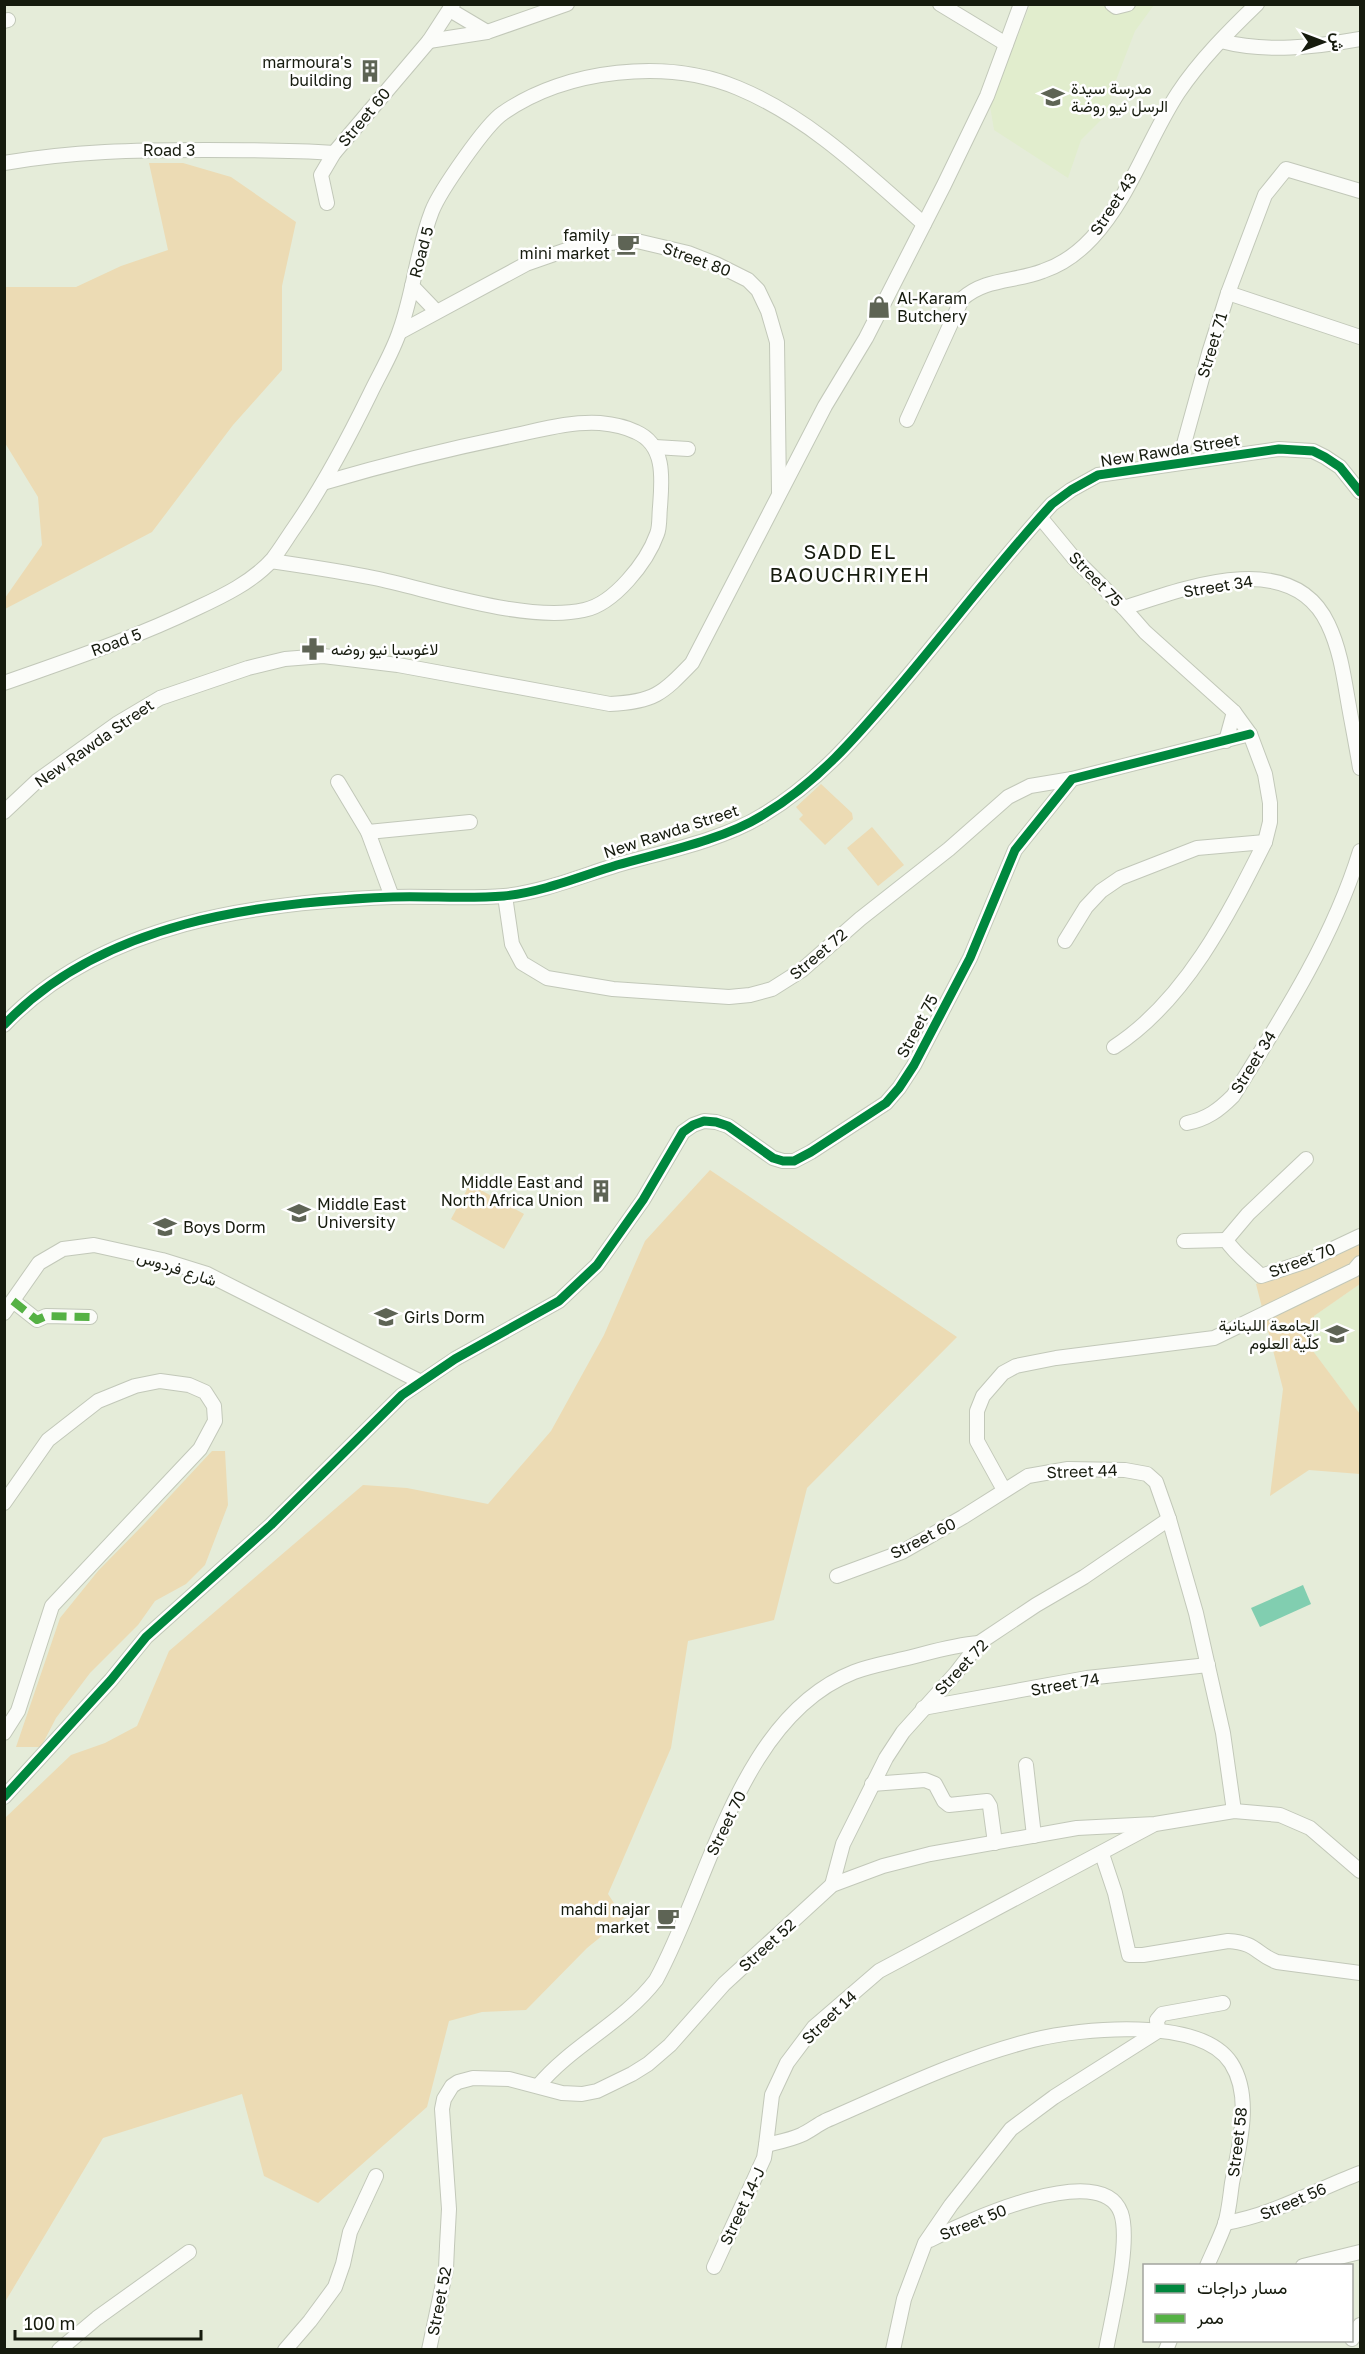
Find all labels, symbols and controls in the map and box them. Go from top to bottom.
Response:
north arrow [1293,12,1353,72]
text: ش [1328,32,1348,52]
place label: marmoura's building [262,52,352,90]
building icon: marmoura's building [357,58,383,84]
place label: مدرسة سيدة الرسل نيو روضة [1071,78,1168,117]
street label: Street 60 [334,83,394,151]
school or university icon: مدرسة سيدة الرسل نيو روضة [1040,84,1066,110]
street label: Road 3 [143,140,195,160]
street label: Street 43 [1085,169,1141,239]
street label: Road 5 [405,224,437,280]
place label: family mini market [520,225,610,263]
cafe icon: family mini market [615,231,641,257]
street label: Street 80 [660,237,734,281]
place label: Al-Karam Butchery [897,288,967,326]
shop icon: Al-Karam Butchery [866,294,892,320]
street label: Street 71 [1193,310,1232,380]
street label: New Rawda Street [1099,429,1241,471]
district label: SADD EL BAOUCHRIYEH [770,539,930,586]
street label: Street 75 [1065,547,1127,611]
street label: Street 34 [1182,571,1254,601]
street label: Road 5 [88,624,144,660]
pharmacy icon: لاغوسبا نيو روضه [300,636,326,662]
place label: لاغوسبا نيو روضه [331,639,438,660]
street label: New Rawda Street [31,694,157,792]
street label: New Rawda Street [601,800,741,862]
street label: Street 72 [785,924,851,984]
street label: Street 75 [892,991,942,1061]
street label: Street 34 [1226,1027,1280,1097]
place label: Middle East and North Africa Union [441,1172,583,1210]
building icon: Middle East and North Africa Union [588,1178,614,1204]
place label: Middle East University [317,1194,407,1232]
school or university icon: Middle East University [286,1200,312,1226]
school or university icon: Boys Dorm [152,1214,178,1240]
place label: Boys Dorm [183,1217,266,1237]
street label: Street 70 [1266,1238,1338,1282]
street label: شارع فردوس [134,1246,219,1292]
school or university icon: Girls Dorm [373,1304,399,1330]
place label: Girls Dorm [404,1307,485,1327]
place label: الجامعة اللبنانية كلّية العلوم [1218,1315,1319,1354]
school or university icon: الجامعة اللبنانية كلّية العلوم [1324,1321,1350,1347]
street label: Street 44 [1046,1460,1118,1482]
street label: Street 60 [887,1513,959,1563]
street label: Street 72 [930,1635,992,1699]
street label: Street 74 [1029,1668,1101,1700]
street label: Street 70 [702,1787,750,1859]
place label: mahdi najar market [560,1899,650,1937]
cafe icon: mahdi najar market [655,1905,681,1931]
street label: Street 52 [734,1914,800,1976]
street label: Street 14 [797,1986,861,2048]
street label: Street 58 [1223,2106,1251,2178]
street label: Street 14-J [715,2164,769,2248]
street label: Street 56 [1257,2178,1329,2224]
street label: Street 50 [937,2200,1009,2244]
legend [1143,2264,1353,2342]
street label: Street 52 [423,2265,455,2337]
text: مسار دراجات [1197,2276,1287,2299]
scale bar [15,2303,201,2341]
text: ممر [1196,2306,1224,2329]
text: 100 m [24,2312,75,2334]

